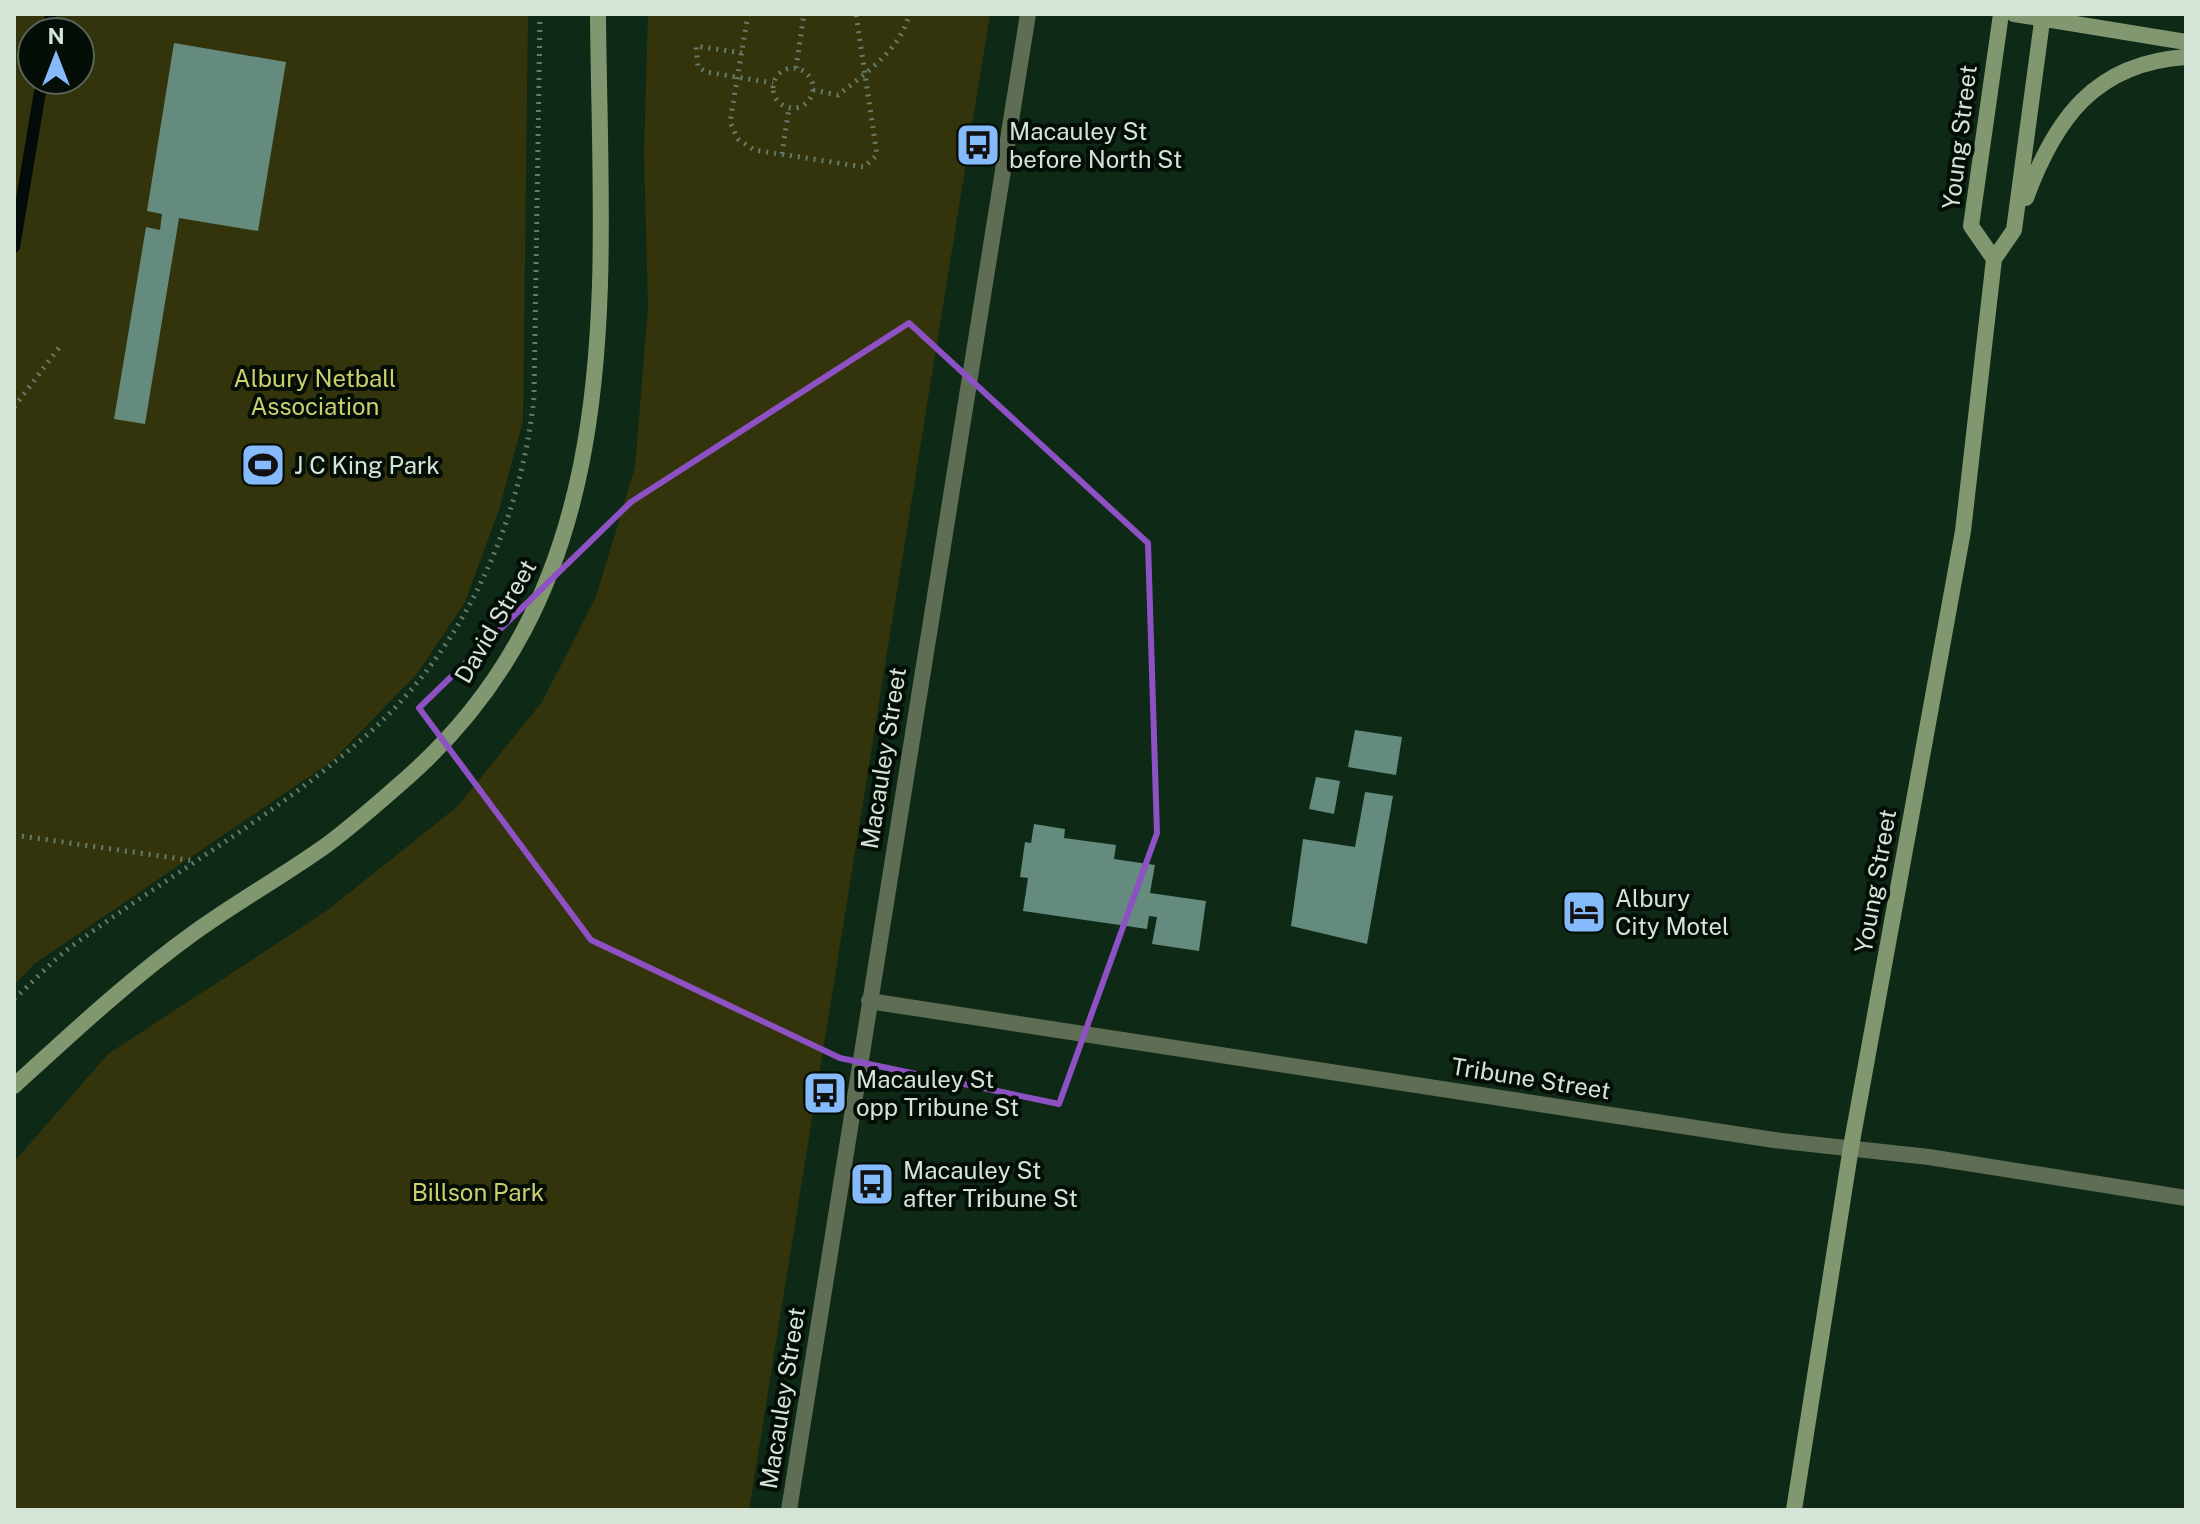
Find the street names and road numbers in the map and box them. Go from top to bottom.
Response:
street label: Young Street [1936,63,1982,211]
street label: David Street [448,554,542,688]
street label: Macauley Street [855,665,911,851]
street label: Young Street [1849,807,1901,955]
street label: Tribune Street [1450,1052,1612,1104]
street label: Macauley Street [754,1305,810,1491]

